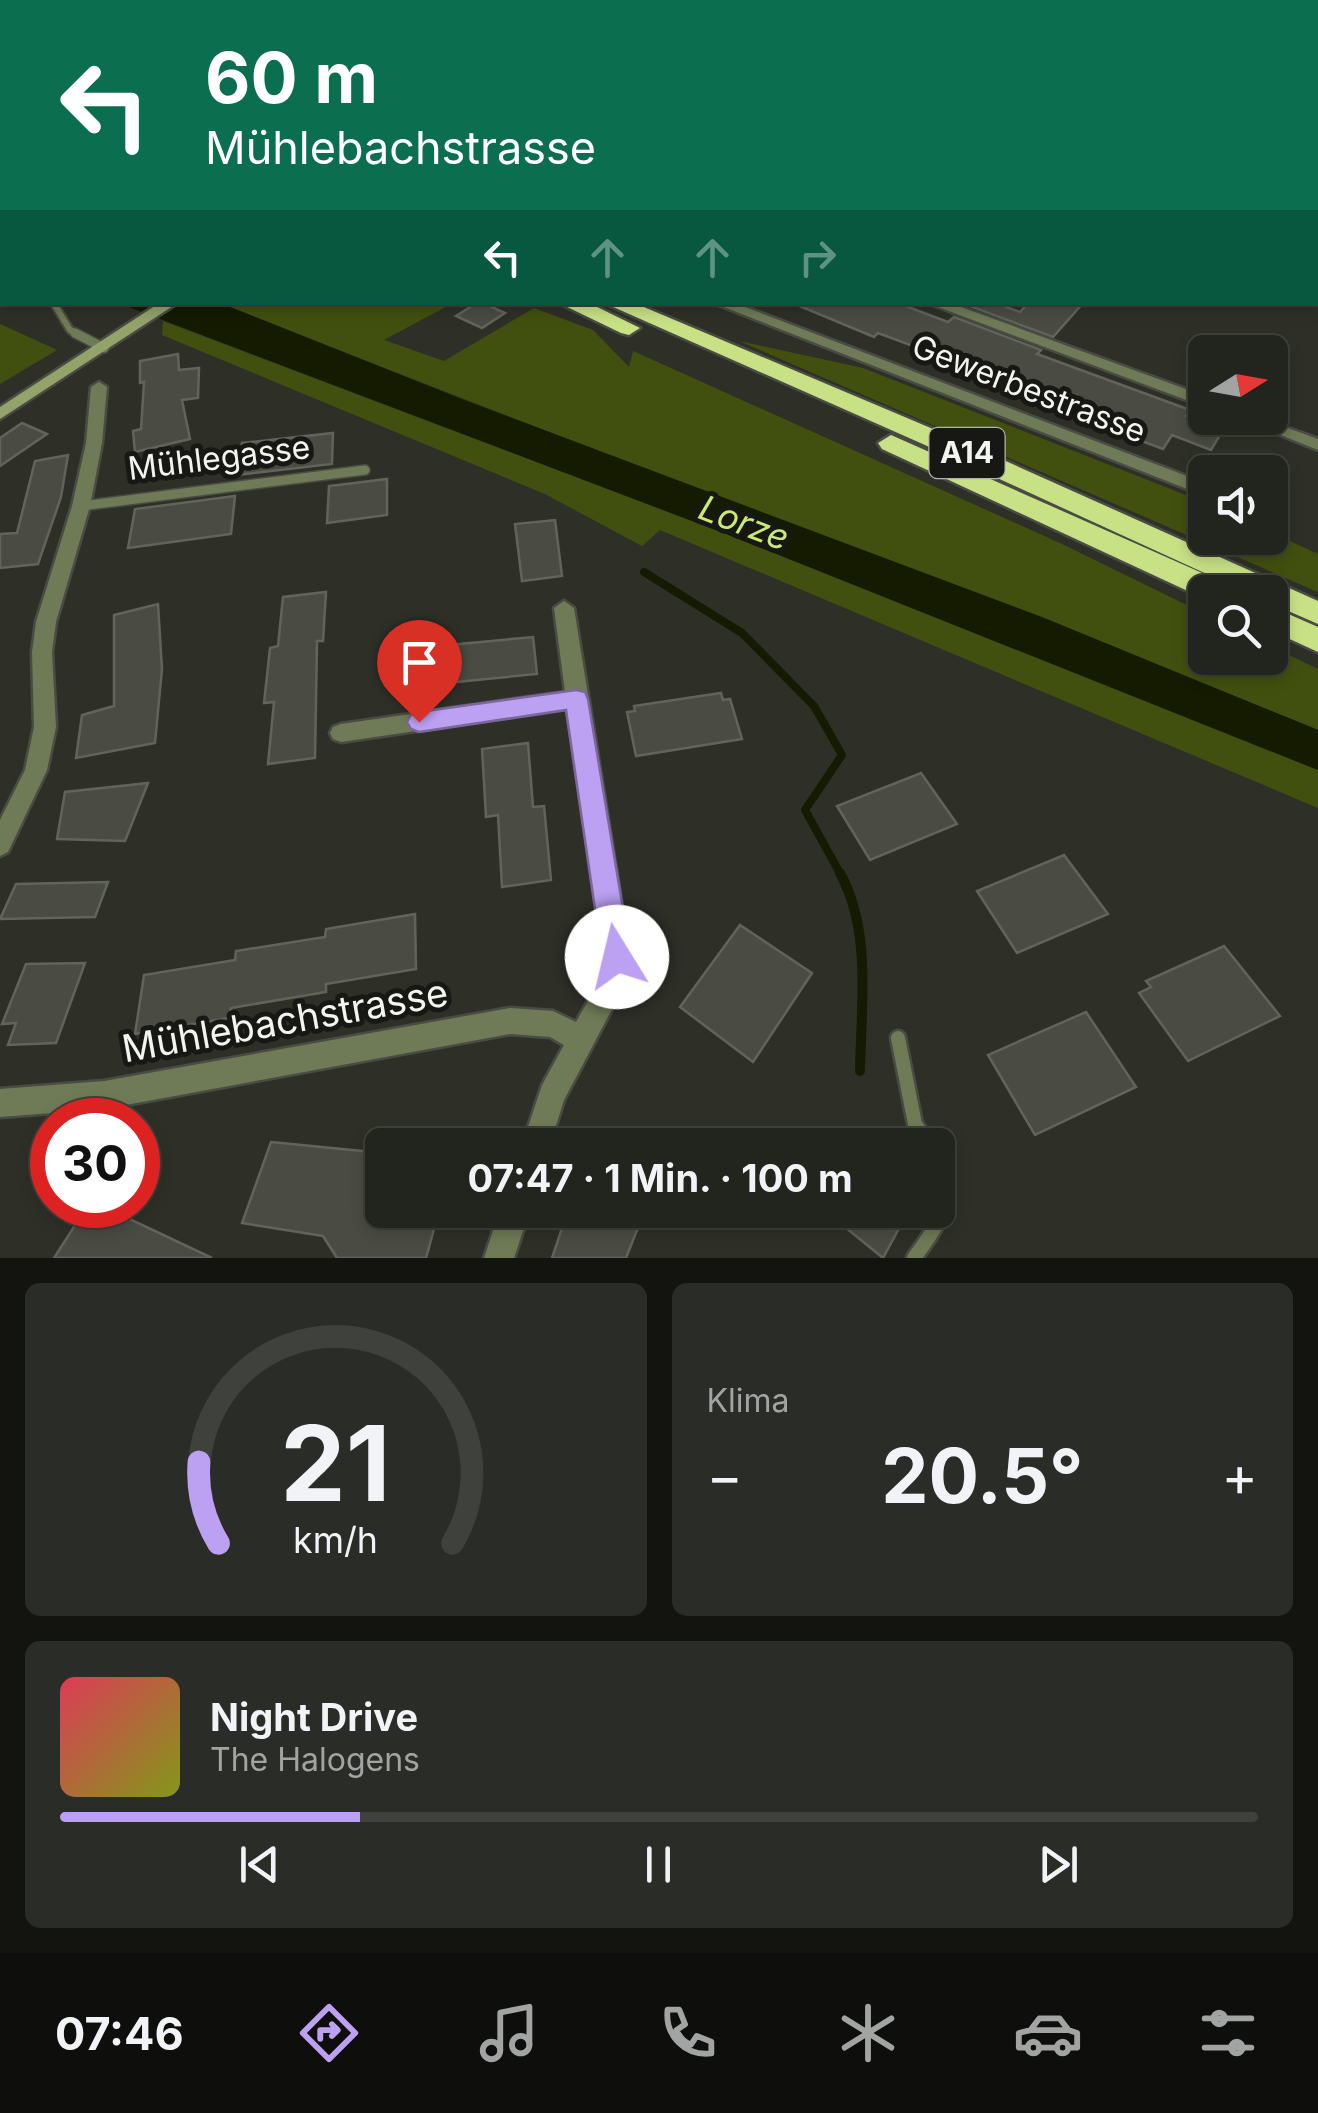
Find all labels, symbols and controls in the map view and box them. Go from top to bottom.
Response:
text: 60 m [205,35,378,120]
icon: left [40,40,170,170]
text: Mühlebachstrasse [205,120,596,175]
icon: left [475,230,530,285]
icon: ahead [580,230,635,285]
icon: ahead [685,230,740,285]
icon: right [790,230,845,285]
street label: Gewerbestrasse [907,326,1151,451]
north arrow [1188,335,1288,435]
map controls [1188,335,1288,675]
street label: Mühlegasse [126,427,312,488]
road number: A14 [930,428,1004,478]
button: sound [1188,455,1288,555]
water label: Lorze [693,486,795,558]
button: search [1188,575,1288,675]
pin [377,620,462,723]
icon: arrive [392,635,447,690]
position arrow [565,905,669,1009]
street label: Mühlebachstrasse [118,969,451,1071]
speed limit sign: 30 [30,1098,160,1228]
text: 07:47 · 1 Min. · 100 m [467,1155,853,1201]
text: Klima [707,1381,790,1420]
text: 21 [281,1400,391,1526]
text: 20.5° [881,1430,1083,1521]
text: − [707,1443,743,1509]
text: + [1222,1443,1258,1509]
text: km/h [293,1518,378,1562]
text: Night Drive [210,1694,418,1740]
text: The Halogens [210,1740,420,1779]
icon: previous [232,1837,287,1892]
icon: pause [631,1837,686,1892]
icon: next [1031,1837,1086,1892]
icon: directions [294,1998,364,2068]
icon: music [474,1998,544,2068]
icon: phone [653,1998,723,2068]
icon: climate [833,1998,903,2068]
icon: car [1013,1998,1083,2068]
icon: filters [1193,1998,1263,2068]
text: 07:46 [55,2006,184,2061]

